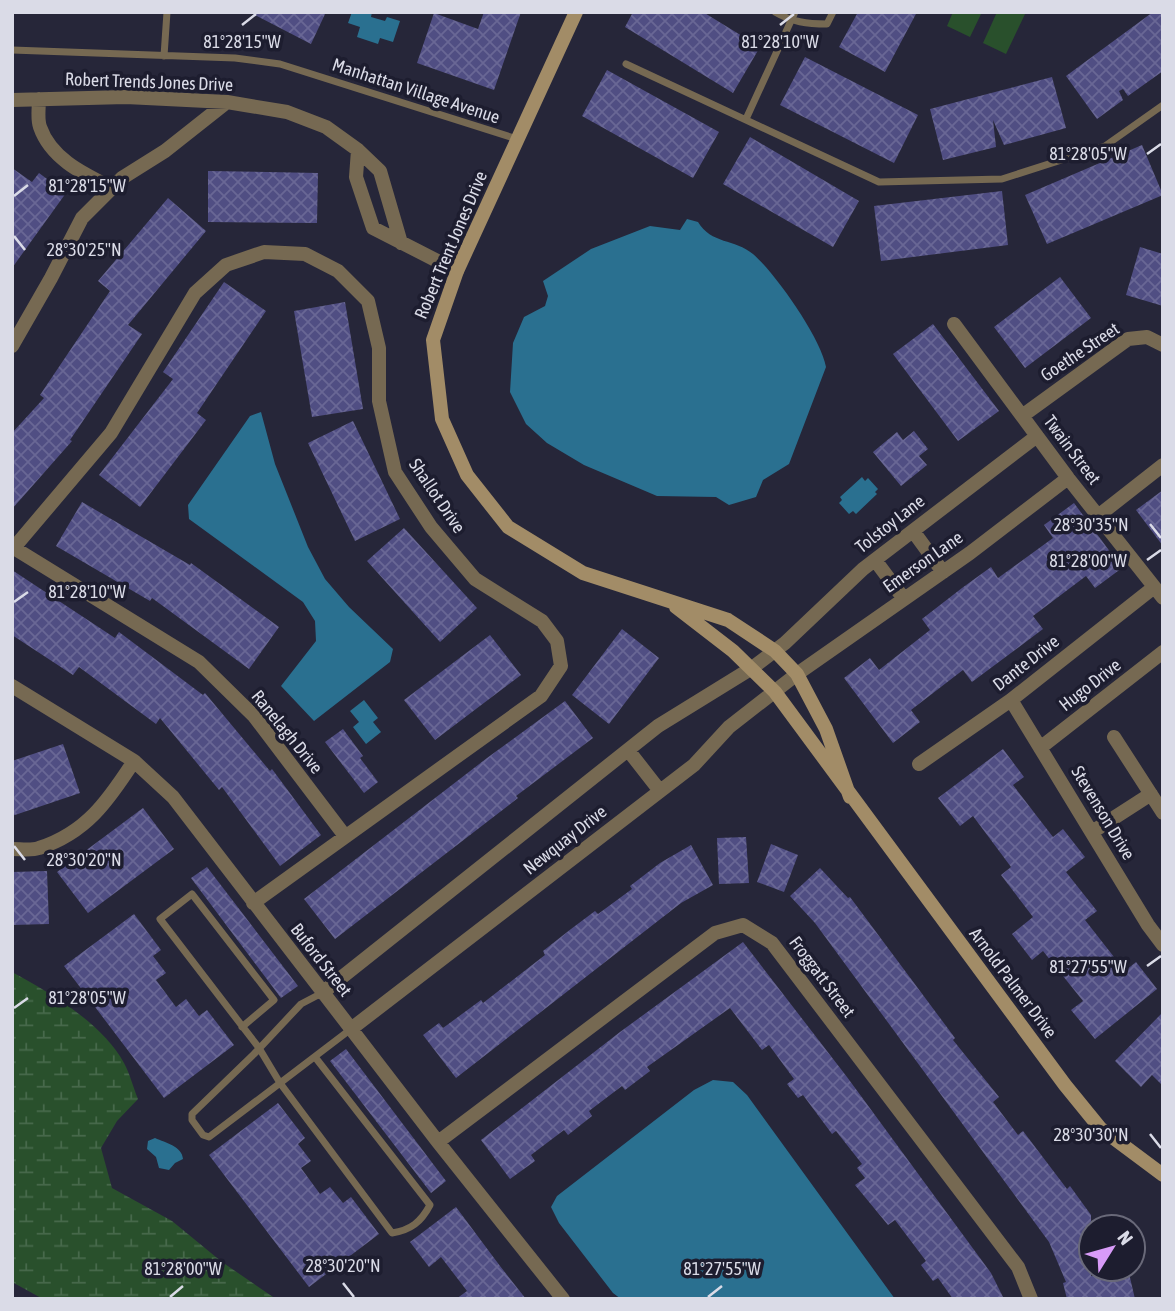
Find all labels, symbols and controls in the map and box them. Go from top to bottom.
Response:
text: 81°28'15"W [203,31,281,52]
text: 81°28'10"W [741,31,819,52]
street label: Manhattan Village Avenue [330,54,503,128]
street label: Robert Trends Jones Drive [65,68,233,95]
text: 81°28'05"W [1049,143,1127,164]
street label: Robert Trent Jones Drive [410,168,491,322]
text: 81°28'15"W [48,175,126,196]
text: 28°30'25"N [46,239,122,260]
street label: Goethe Street [1036,318,1123,386]
street label: Twain Street [1040,411,1105,488]
street label: Shallot Drive [405,455,470,537]
street label: Tolstoy Lane [851,490,928,557]
text: 28°30'35"N [1053,514,1129,535]
street label: Emerson Lane [879,527,967,597]
text: 81°28'00"W [1049,550,1127,571]
text: 81°28'10"W [48,581,126,602]
street label: Dante Drive [989,630,1063,695]
street label: Hugo Drive [1055,654,1125,715]
street label: Ranelagh Drive [247,686,327,778]
street label: Stevenson Drive [1067,762,1140,863]
street label: Newquay Drive [519,801,610,879]
text: 28°30'20"N [46,849,122,870]
street label: Buford Street [287,919,356,1000]
street label: Arnold Palmer Drive [965,924,1062,1042]
street label: Froggatt Street [785,932,860,1021]
text: 81°27'55"W [1049,956,1127,977]
text: 81°28'05"W [48,987,126,1008]
text: 28°30'30"N [1053,1124,1129,1145]
north arrow [1077,1213,1147,1283]
text: N [1113,1227,1138,1249]
text: 28°30'20"N [305,1255,381,1276]
text: 81°28'00"W [144,1258,222,1279]
text: 81°27'55"W [683,1258,761,1279]

